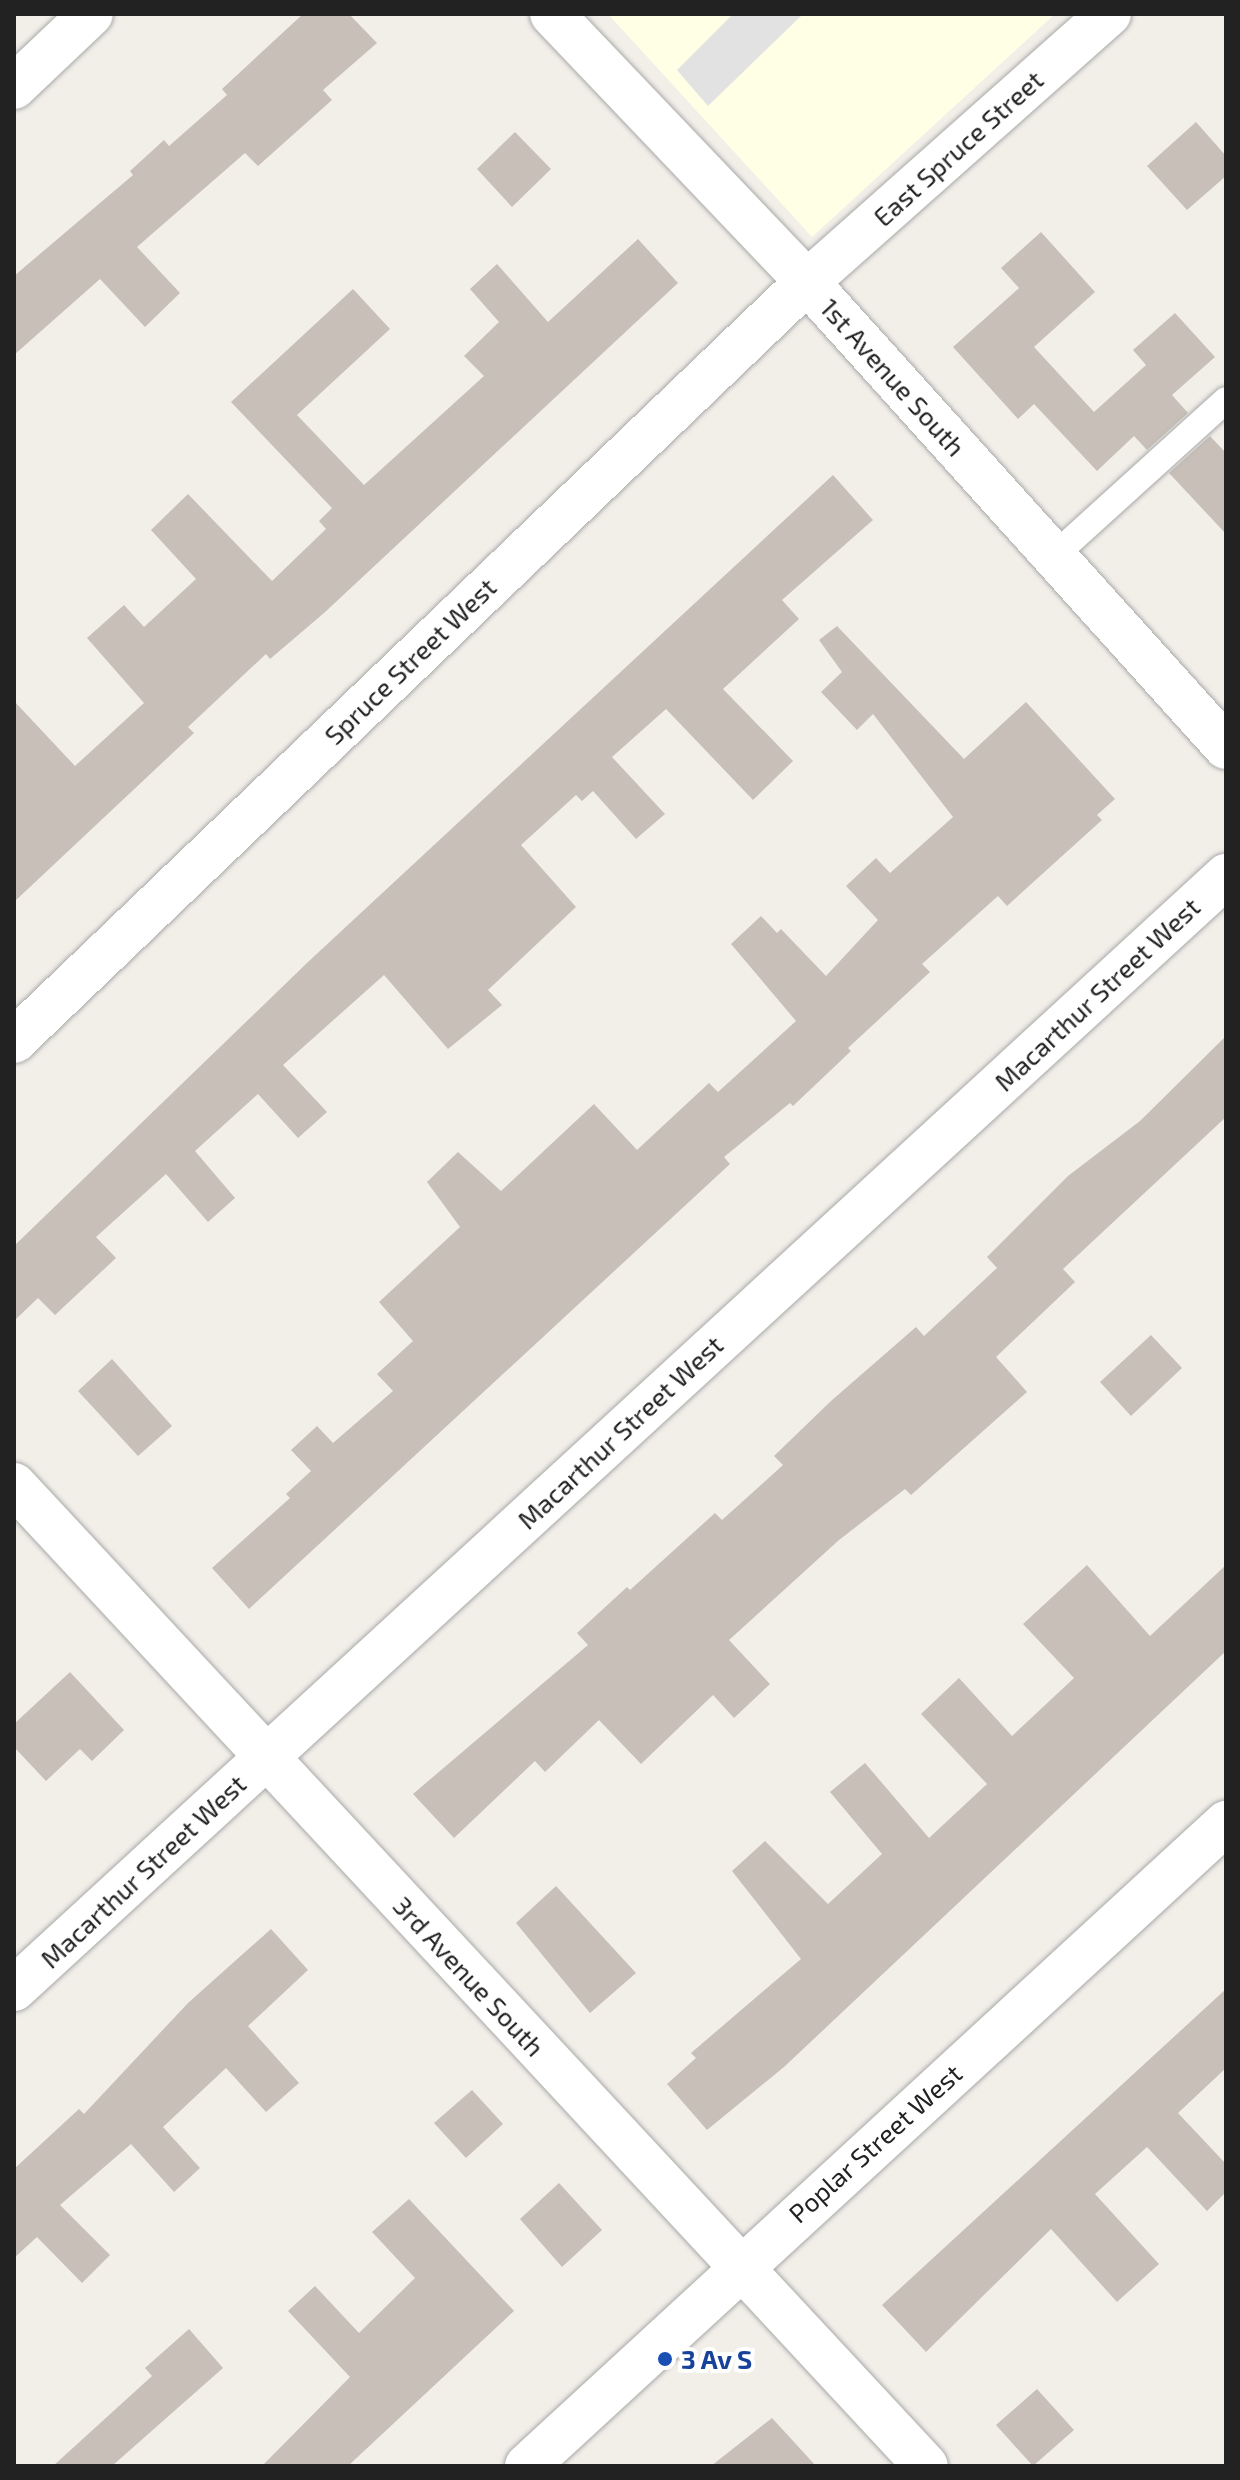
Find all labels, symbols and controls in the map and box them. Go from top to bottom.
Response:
street label: East Spruce Street [867,64,1049,232]
street label: 1st Avenue South [814,292,972,462]
street label: Spruce Street West [318,571,502,751]
street label: Macarthur Street West [988,891,1206,1097]
street label: Macarthur Street West [511,1329,729,1535]
street label: Macarthur Street West [34,1768,252,1974]
street label: 3rd Avenue South [387,1890,551,2062]
street label: Poplar Street West [782,2057,968,2229]
place label: 3 Av S [681,2343,753,2375]
marker: 3 Av S [656,2350,674,2368]

